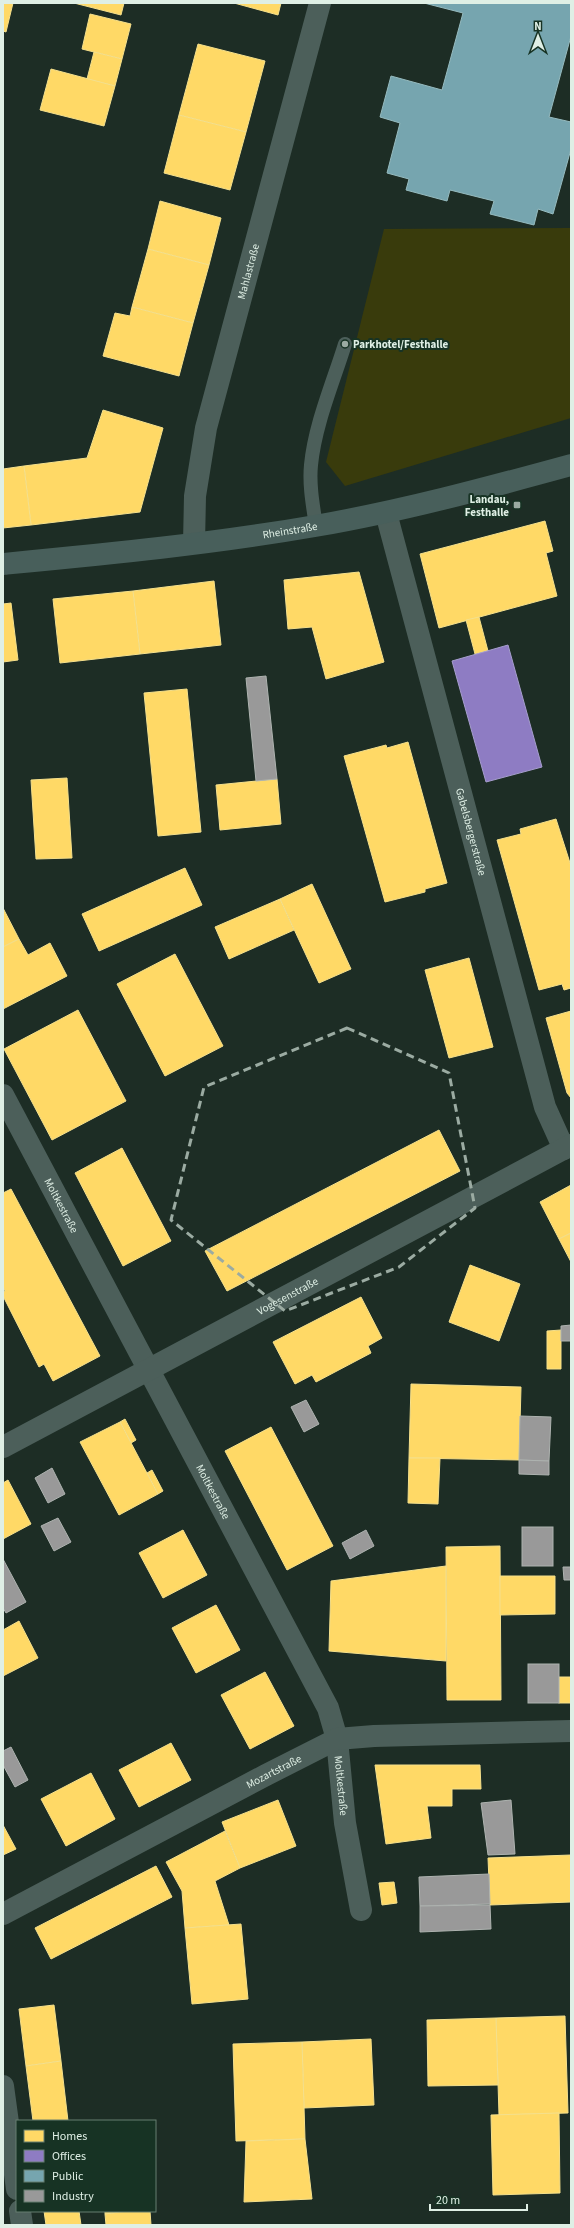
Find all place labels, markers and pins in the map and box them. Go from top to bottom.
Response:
place label: Parkhotel/Festhalle [353,337,449,352]
marker: Parkhotel/Festhalle [340,339,350,349]
place label: Landau, Festhalle [465,492,509,520]
marker: Landau, Festhalle [512,500,522,510]

